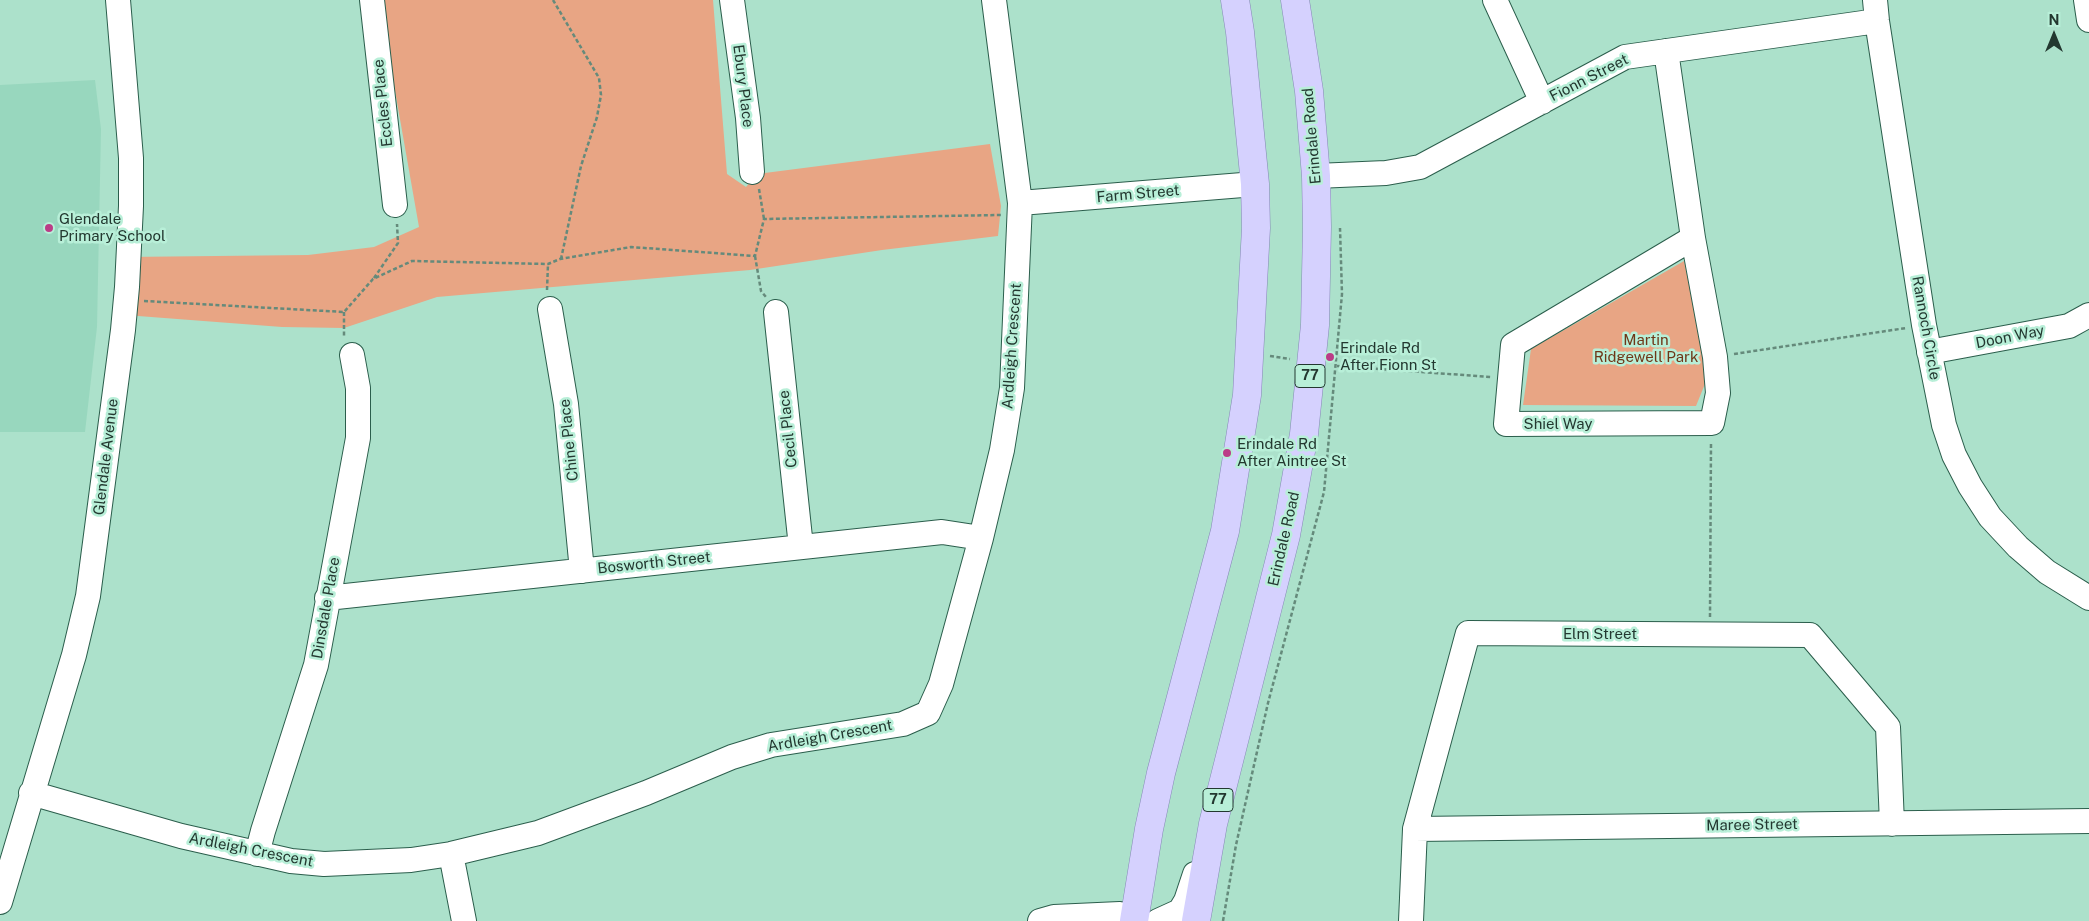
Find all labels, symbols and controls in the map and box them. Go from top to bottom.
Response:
north arrow [2029,10,2079,60]
text: N [2049,12,2059,28]
street label: Ebury Place [729,43,757,129]
street label: Fionn Street [1547,50,1631,106]
street label: Eccles Place [369,58,397,148]
street label: Erindale Road [1299,87,1325,185]
street label: Farm Street [1096,181,1180,207]
place label: Glendale Primary School [59,210,165,245]
marker: Glendale Primary School [43,222,55,234]
street label: Rannoch Circle [1908,275,1944,381]
street label: Ardleigh Crescent [999,282,1025,410]
street label: Doon Way [1974,322,2046,352]
park label: Martin Ridgewell Park [1594,331,1698,366]
place label: Erindale Rd After Fionn St [1340,339,1437,374]
marker: Erindale Rd After Fionn St [1324,351,1336,363]
road number: 77 [1295,364,1325,388]
street label: Cecil Place [775,389,801,469]
street label: Glendale Avenue [90,398,122,516]
street label: Chine Place [556,398,582,482]
street label: Shiel Way [1524,415,1592,433]
place label: Erindale Rd After Aintree St [1237,435,1347,470]
marker: Erindale Rd After Aintree St [1221,447,1233,459]
street label: Erindale Road [1264,490,1304,588]
street label: Bosworth Street [597,548,711,578]
street label: Dinsdale Place [308,556,344,660]
street label: Elm Street [1563,625,1637,643]
street label: Ardleigh Crescent [766,716,894,756]
road number: 77 [1203,788,1233,812]
street label: Maree Street [1706,815,1798,835]
street label: Ardleigh Crescent [187,829,315,871]

